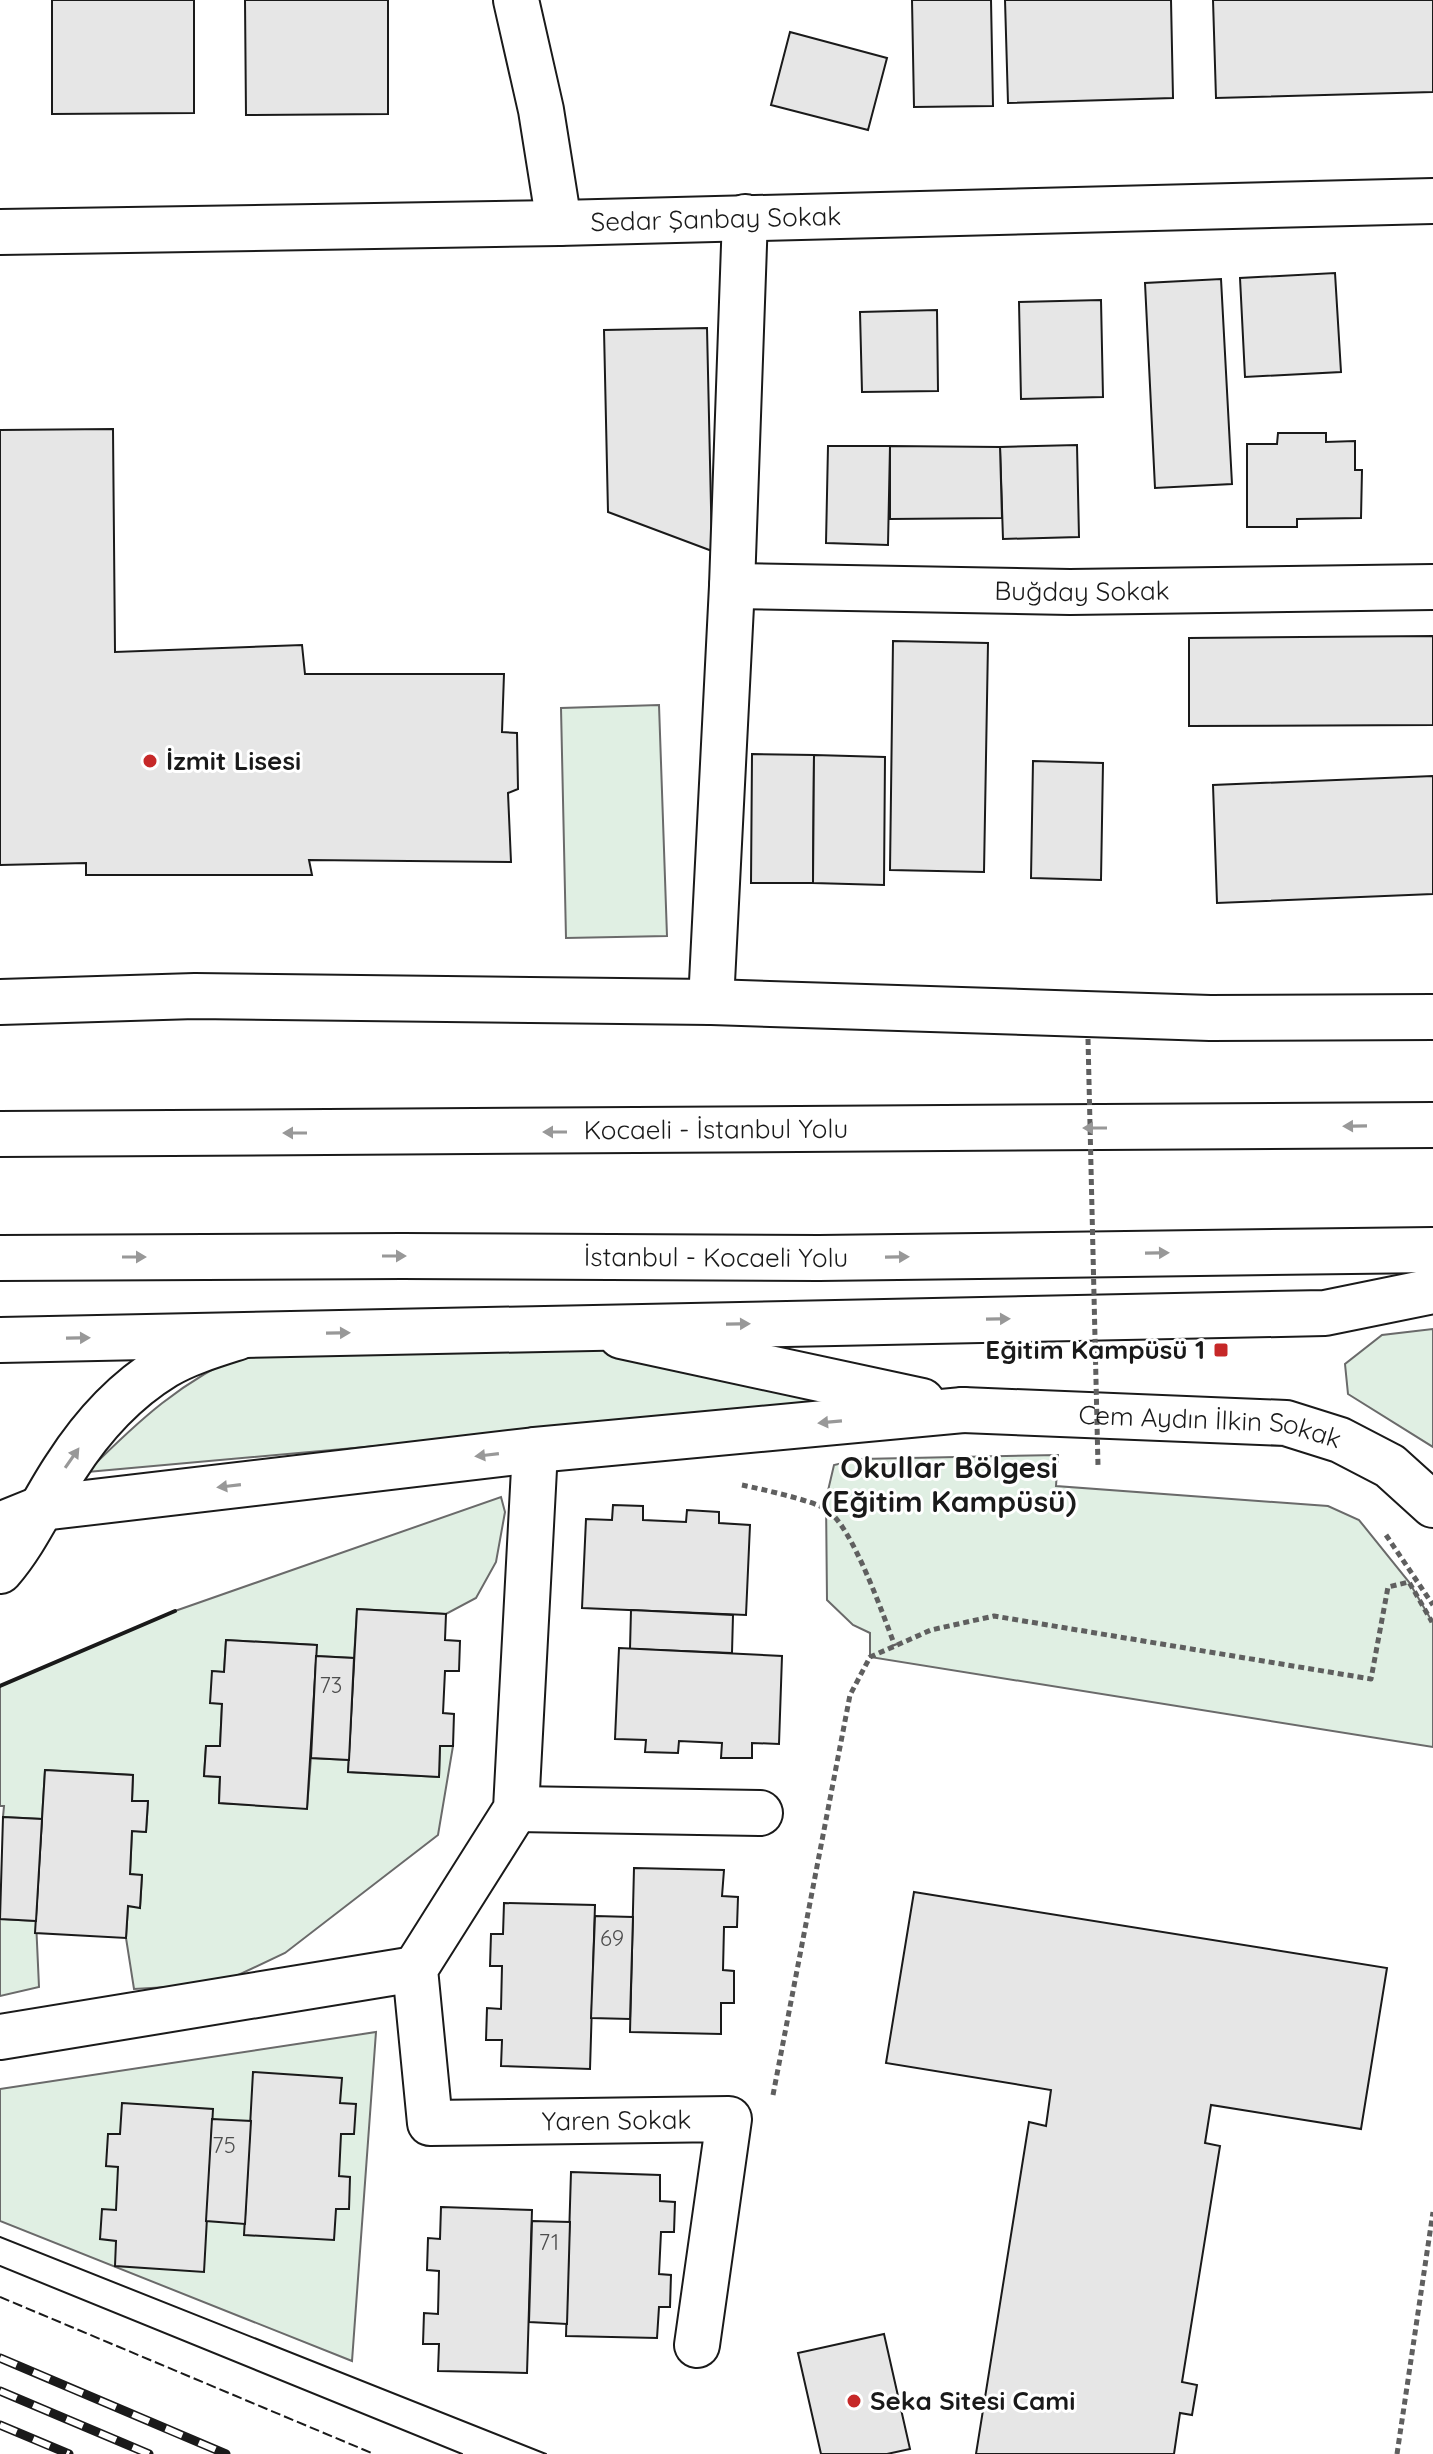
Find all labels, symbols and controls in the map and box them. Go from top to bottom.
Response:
street label: Sedar Şanbay Sokak [590,199,842,238]
street label: Buğday Sokak [994,574,1170,608]
place label: İzmit Lisesi [166,744,301,777]
marker: İzmit Lisesi [141,752,159,770]
street label: Kocaeli - İstanbul Yolu [584,1112,848,1146]
one-way arrow [1342,1120,1367,1132]
one-way arrow [1082,1122,1107,1134]
one-way arrow [542,1126,567,1138]
one-way arrow [282,1127,307,1139]
street label: İstanbul - Kocaeli Yolu [584,1240,848,1274]
one-way arrow [1145,1247,1170,1260]
one-way arrow [382,1250,407,1262]
one-way arrow [122,1251,147,1264]
one-way arrow [885,1251,910,1263]
one-way arrow [986,1313,1011,1325]
one-way arrow [726,1318,751,1331]
one-way arrow [326,1327,351,1339]
one-way arrow [66,1332,91,1345]
place label: Eğitim Kampüsü 1 [985,1333,1205,1366]
marker: Eğitim Kampüsü 1 [1212,1341,1230,1359]
street label: Cem Aydın İlkin Sokak [1078,1398,1346,1455]
one-way arrow [817,1416,842,1429]
one-way arrow [64,1447,80,1469]
district label: Okullar Bölgesi (Eğitim Kampüsü) [822,1448,1076,1520]
one-way arrow [474,1449,499,1462]
one-way arrow [216,1479,241,1492]
house number: 73 [320,1671,342,1699]
house number: 69 [600,1924,624,1952]
street label: Yaren Sokak [542,2103,692,2138]
house number: 75 [212,2131,236,2159]
house number: 71 [539,2228,559,2256]
place label: Seka Sitesi Cami [870,2384,1075,2417]
marker: Seka Sitesi Cami [845,2392,863,2410]

